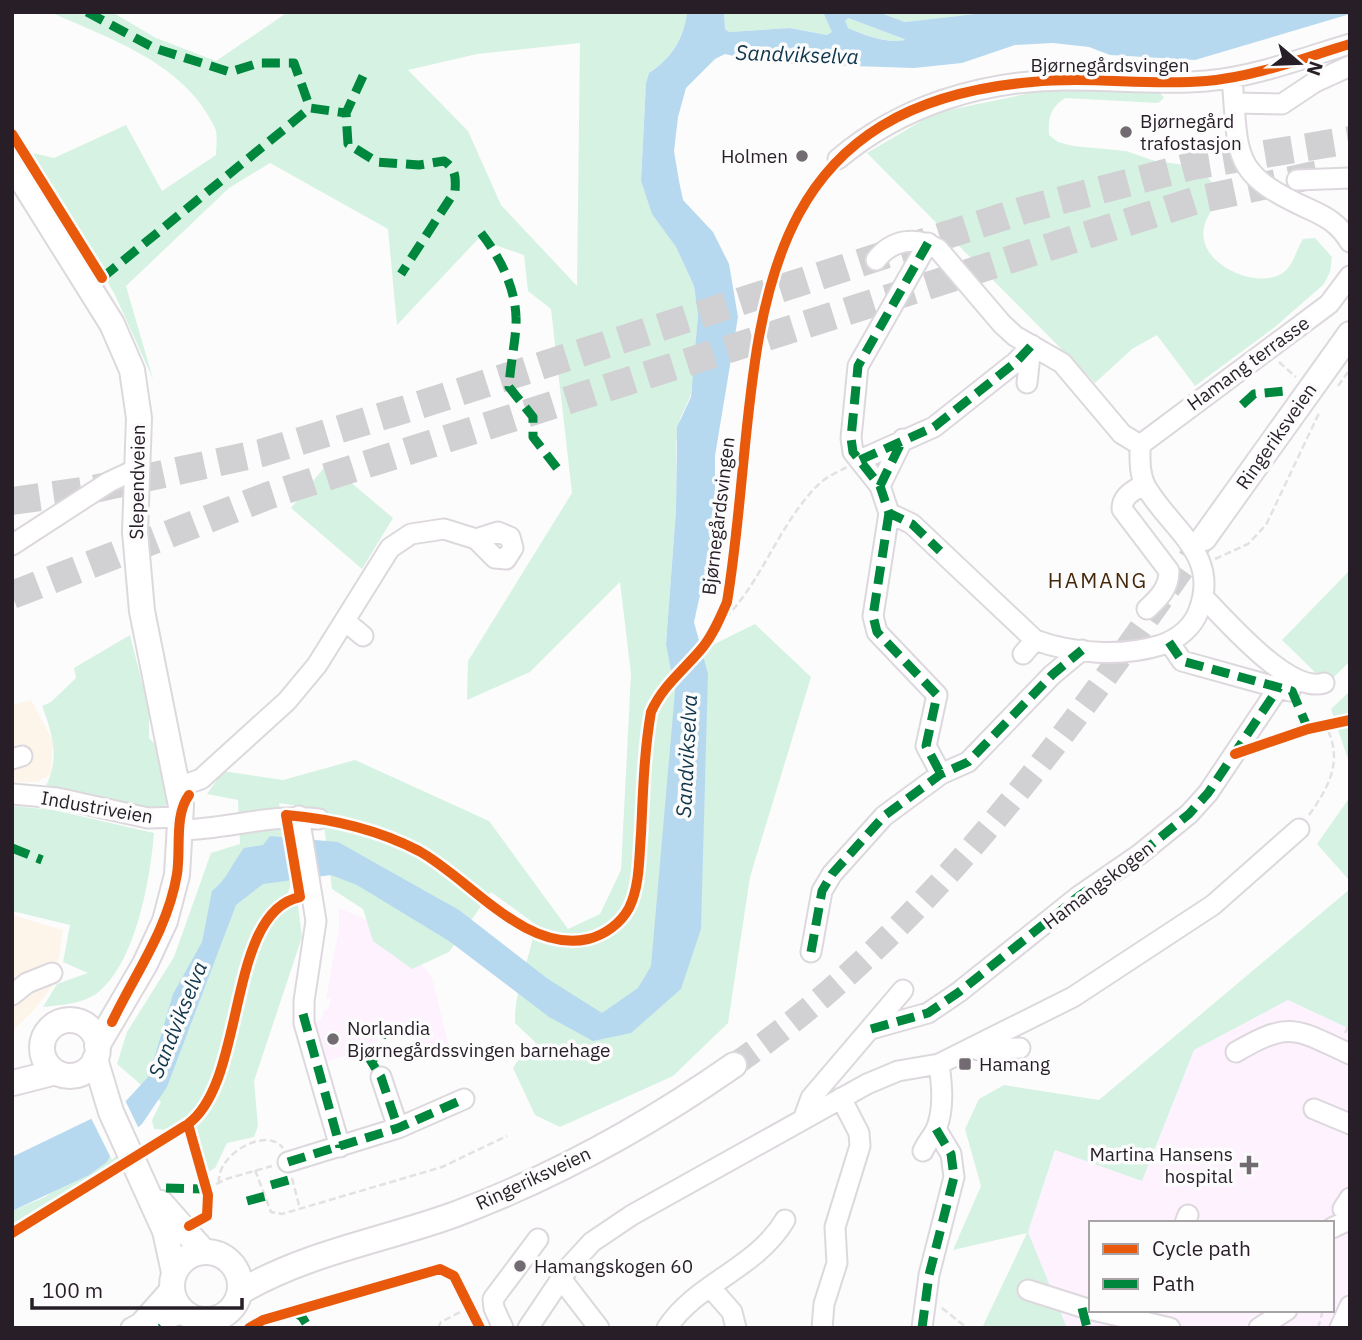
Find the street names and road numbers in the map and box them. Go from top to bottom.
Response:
street label: Bjørnegårdsvingen [1030,53,1190,77]
street label: Hamang terrasse [1182,311,1314,415]
street label: Ringeriksveien [1231,378,1321,494]
street label: Slependveien [124,424,150,540]
street label: Bjørnegårdsvingen [696,436,740,596]
street label: Industriveien [39,785,155,829]
street label: Hamangskogen [1038,836,1158,934]
street label: Ringeriksveien [472,1141,594,1215]

